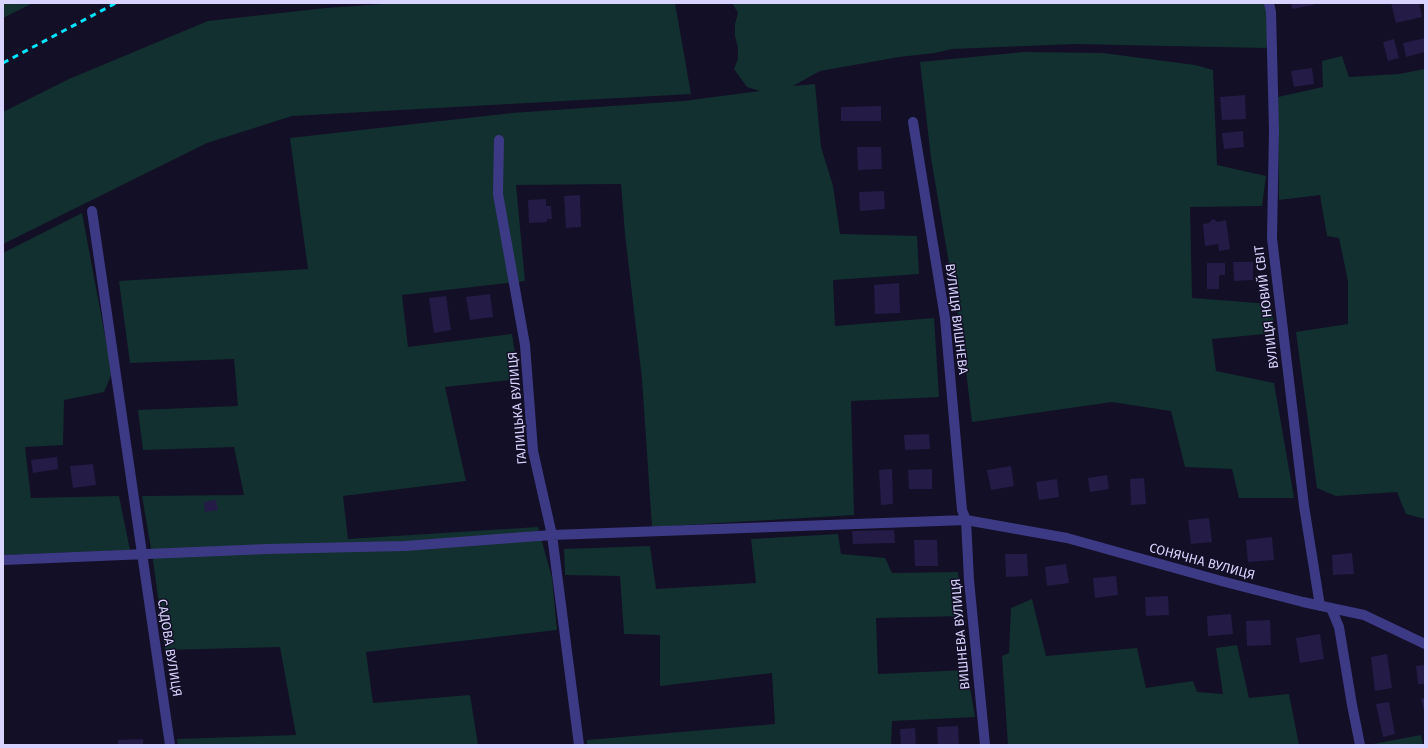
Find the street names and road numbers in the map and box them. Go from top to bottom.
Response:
street label: ВУЛИЦЯ НОВИЙ СВІТ [1252,244,1282,370]
street label: ВУЛИЦЯ ВИШНЕВА [941,263,971,375]
street label: ГАЛИЦЬКА ВУЛИЦЯ [505,351,531,465]
street label: СОНЯЧНА ВУЛИЦЯ [1147,540,1257,584]
street label: ВИШНЕВА ВУЛИЦЯ [948,578,974,690]
street label: САДОВА ВУЛИЦЯ [154,598,184,698]

